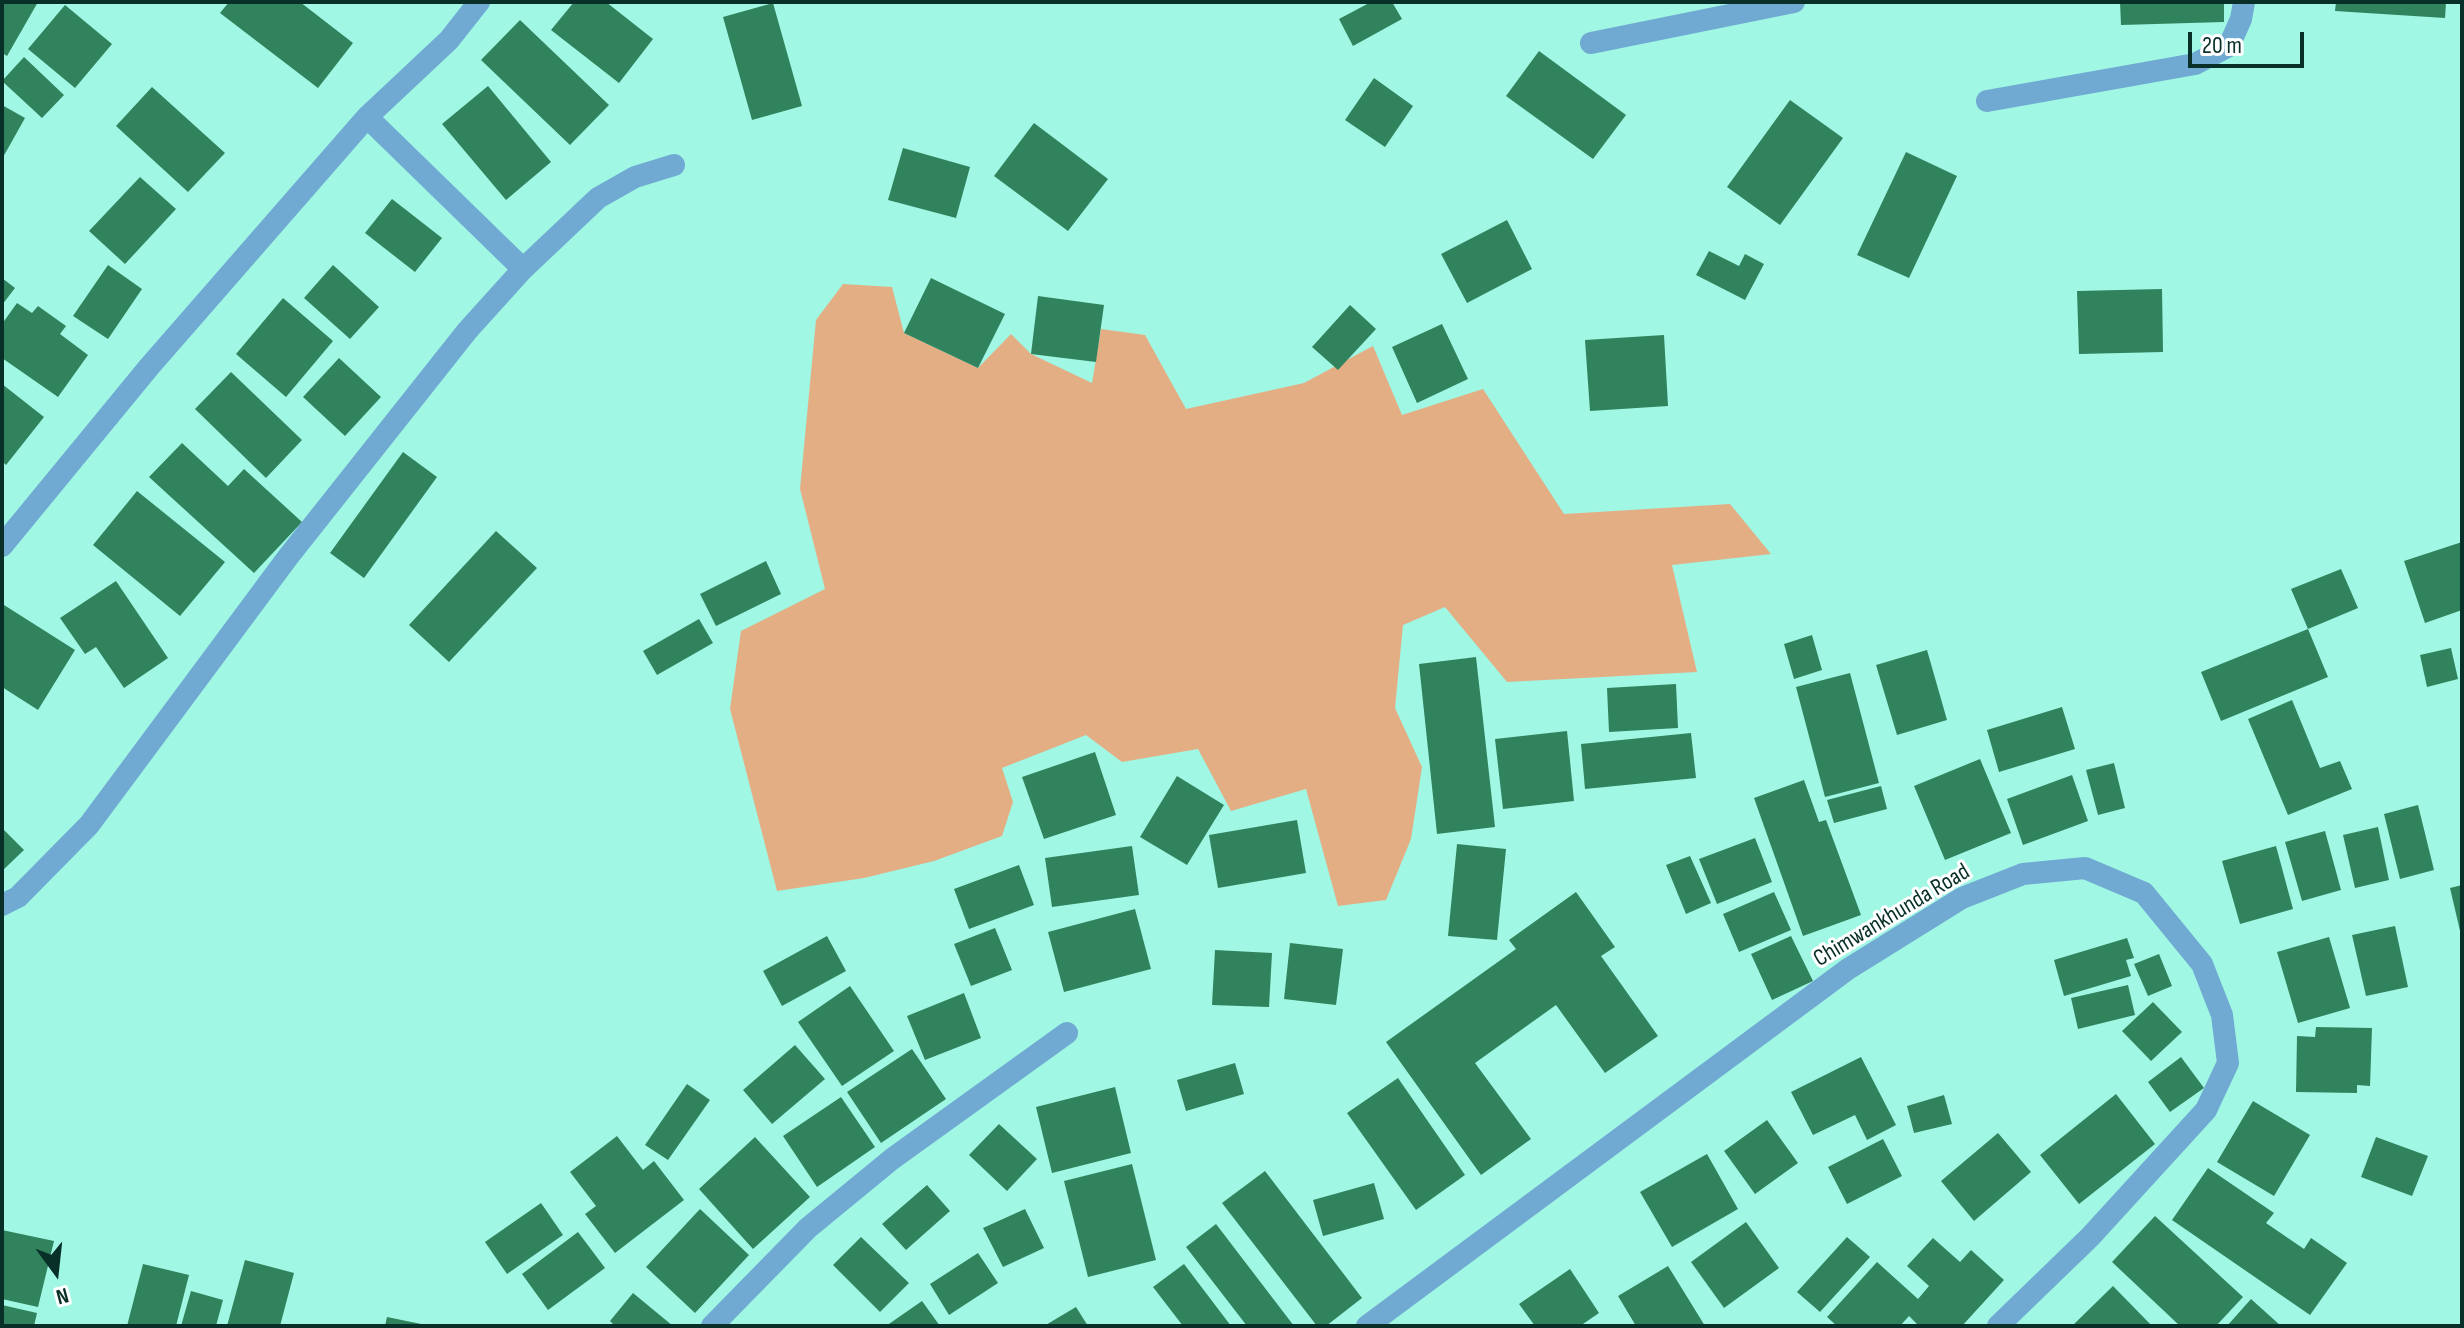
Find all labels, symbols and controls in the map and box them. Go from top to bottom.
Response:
scale bar [2192,16,2308,66]
text: 20 m [2202,31,2242,60]
street label: Chimwankhunda Road [1809,858,1975,974]
north arrow [16,1232,96,1312]
text: N [53,1281,72,1310]

